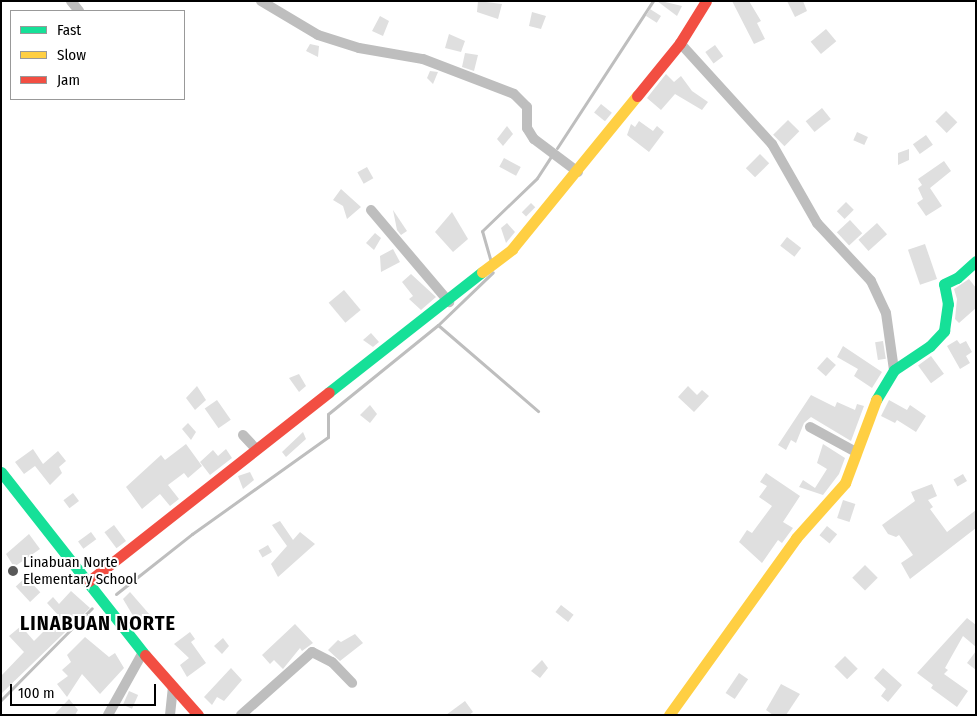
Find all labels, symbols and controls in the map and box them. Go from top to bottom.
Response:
legend [10,10,185,100]
text: Fast [57,21,81,39]
text: Slow [57,46,86,64]
text: Jam [57,71,80,89]
place label: Linabuan Norte Elementary School [23,553,137,588]
marker: Linabuan Norte Elementary School [7,565,19,577]
district label: LINABUAN NORTE [18,611,178,635]
scale bar [12,674,159,706]
text: 100 m [18,684,55,702]

